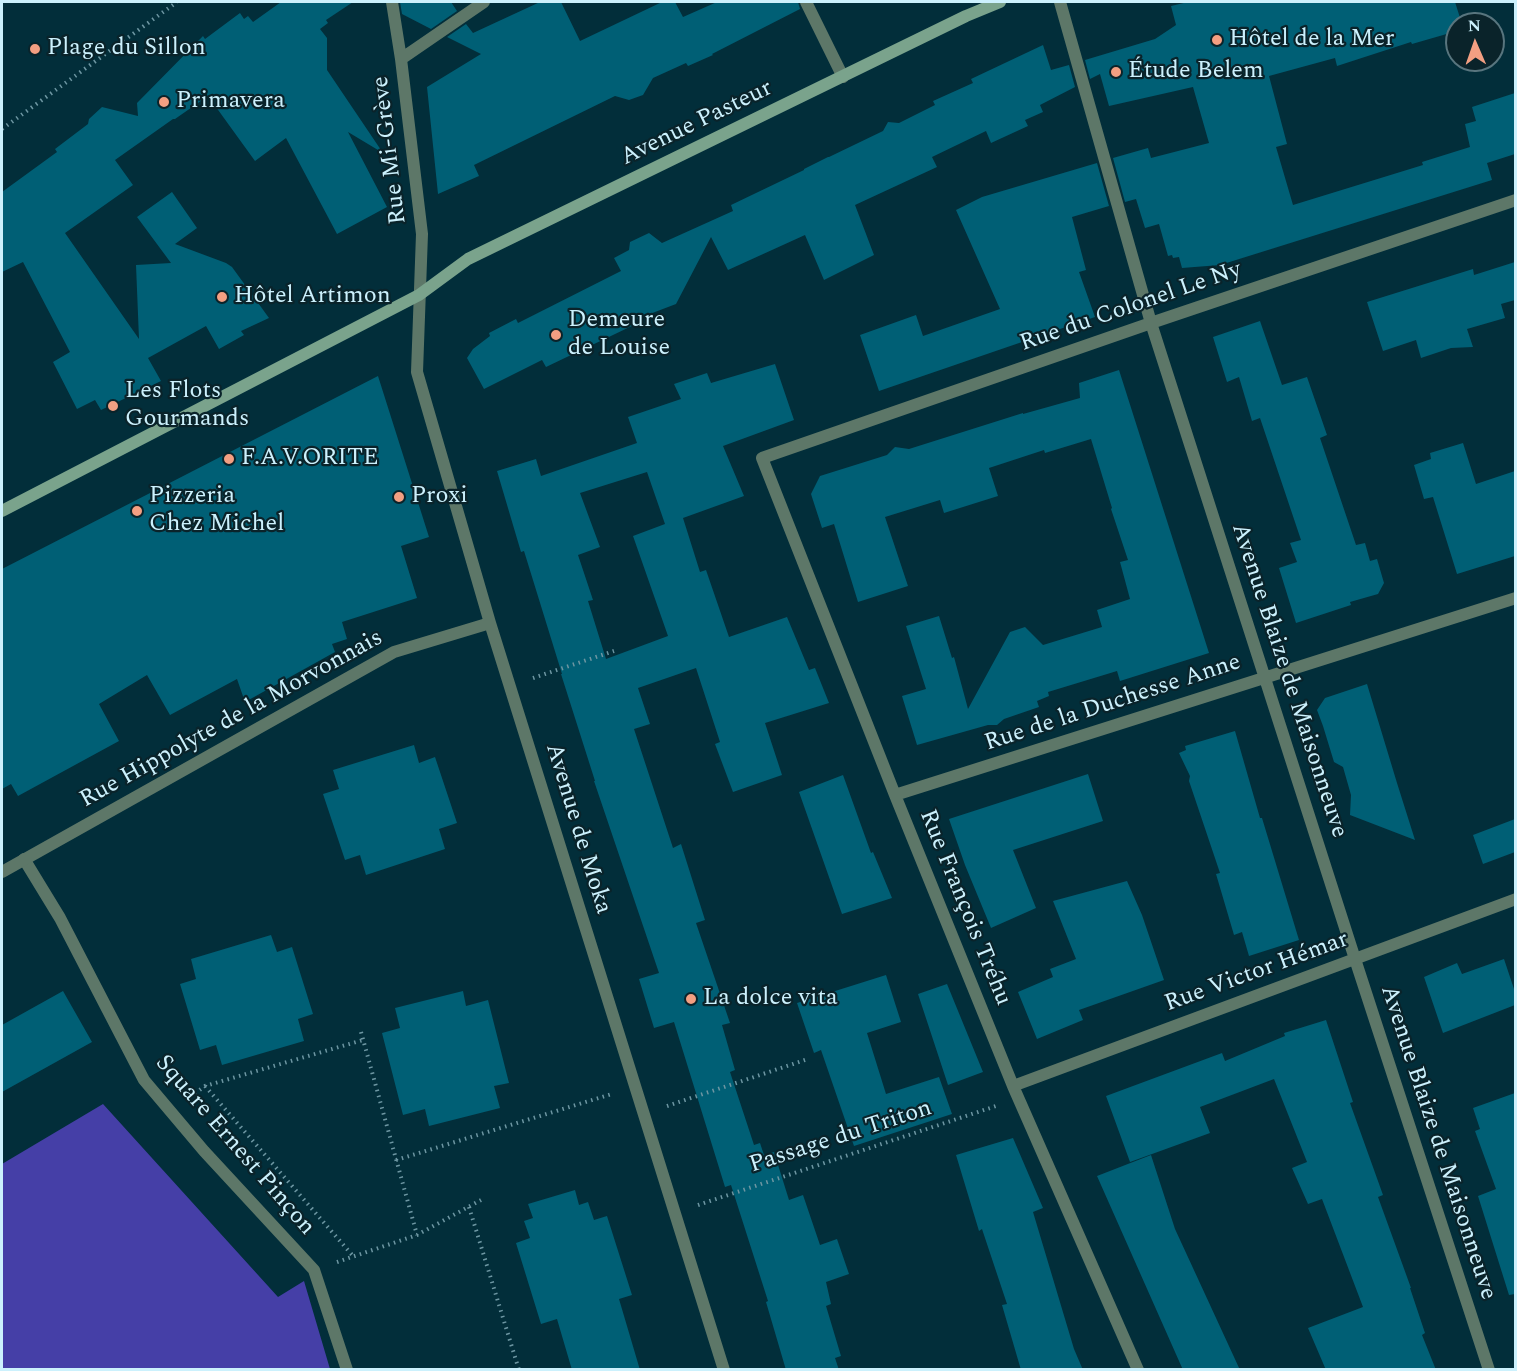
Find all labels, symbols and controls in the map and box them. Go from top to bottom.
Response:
north arrow [1445,12,1505,72]
text: N [1467,14,1481,38]
place label: Hôtel de la Mer [1229,26,1395,54]
marker: Hôtel de la Mer [1210,33,1224,47]
place label: Plage du Sillon [47,35,206,63]
marker: Plage du Sillon [28,42,42,56]
place label: Étude Belem [1128,58,1264,86]
marker: Étude Belem [1109,65,1123,79]
street label: Rue Mi-Grève [368,74,414,226]
street label: Avenue Pasteur [617,75,777,173]
place label: Primavera [176,88,285,116]
marker: Primavera [157,95,171,109]
street label: Rue du Colonel Le Ny [1016,257,1246,359]
place label: Hôtel Artimon [234,283,391,311]
marker: Hôtel Artimon [215,290,229,304]
place label: Demeure de Louise [568,307,670,363]
marker: Demeure de Louise [549,328,563,342]
place label: Les Flots Gourmands [125,378,249,434]
marker: Les Flots Gourmands [106,399,120,413]
place label: F.A.V.ORITE [241,445,379,473]
marker: F.A.V.ORITE [222,452,236,466]
place label: Pizzeria Chez Michel [149,483,284,539]
place label: Proxi [411,483,468,511]
marker: Proxi [392,490,406,504]
marker: Pizzeria Chez Michel [130,504,144,518]
street label: Avenue Blaize de Maisonneuve [1224,520,1352,842]
street label: Rue Hippolyte de la Morvonnais [75,624,389,816]
street label: Rue de la Duchesse Anne [981,649,1245,759]
street label: Avenue de Moka [537,740,617,918]
street label: Rue François Tréhu [912,806,1016,1010]
street label: Rue Victor Hémar [1161,926,1353,1020]
street label: Avenue Blaize de Maisonneuve [1373,982,1501,1304]
place label: La dolce vita [703,985,838,1013]
marker: La dolce vita [684,992,698,1006]
street label: Square Ernest Pinçon [148,1050,320,1242]
street label: Passage du Triton [746,1095,936,1181]

